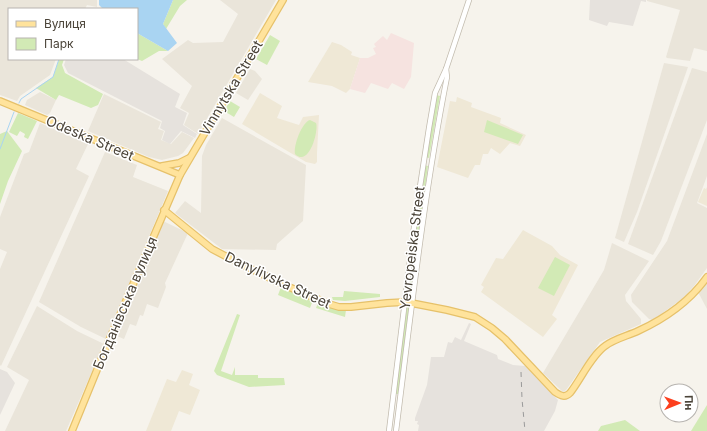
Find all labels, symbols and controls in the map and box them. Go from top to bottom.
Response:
legend [8,8,138,60]
text: Вулиця [44,16,86,31]
text: Парк [44,36,74,51]
street label: Vinnytska Street [195,37,266,139]
street label: Odeska Street [44,111,137,164]
street label: Yevropeiska Street [396,185,428,311]
street label: Богданівська вулиця [89,234,160,372]
street label: Danylivska Street [223,248,334,312]
north arrow [659,383,699,423]
text: Пн [682,395,696,411]

